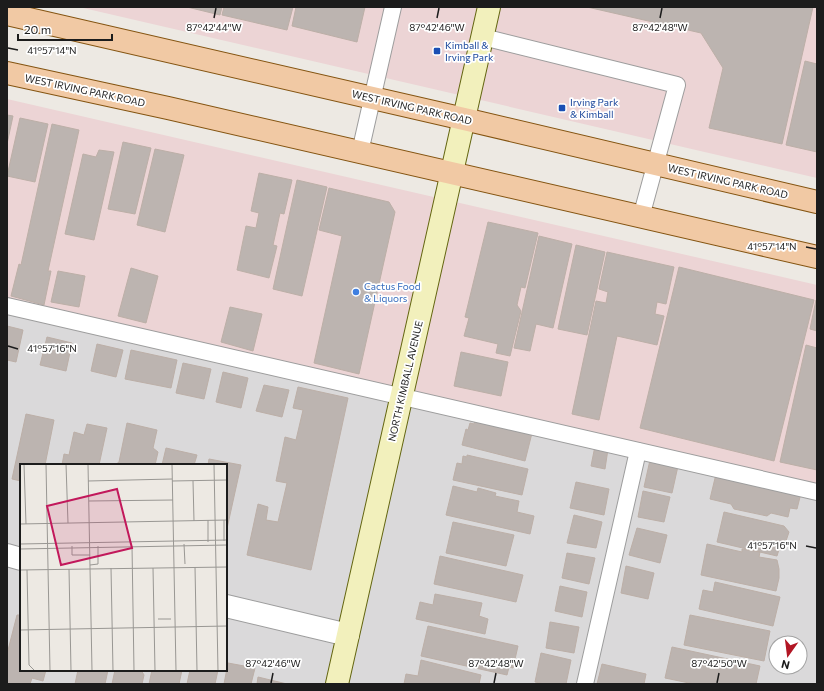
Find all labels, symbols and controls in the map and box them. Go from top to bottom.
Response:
scale bar [18,16,112,42]
text: 87°42'44"W [186,21,242,33]
text: 87°42'46"W [409,21,465,33]
text: 87°42'48"W [632,21,688,33]
text: 20 m [24,22,51,36]
place label: Kimball & Irving Park [445,39,494,63]
text: 41°57'14"N [27,44,77,56]
marker: Kimball & Irving Park [432,46,442,56]
street label: WEST IRVING PARK ROAD [24,71,146,109]
street label: WEST IRVING PARK ROAD [351,87,473,127]
place label: Irving Park & Kimball [570,96,619,120]
marker: Irving Park & Kimball [557,103,567,113]
street label: WEST IRVING PARK ROAD [667,161,789,201]
text: 41°57'14"N [747,240,797,252]
place label: Cactus Food & Liquors [364,280,421,304]
marker: Cactus Food & Liquors [351,287,361,297]
street label: NORTH KIMBALL AVENUE [385,319,425,443]
text: 41°57'16"N [27,342,77,354]
inset map [20,464,227,671]
text: 41°57'16"N [747,539,797,551]
north arrow [768,635,808,675]
text: 87°42'46"W [245,657,301,669]
text: 87°42'48"W [468,657,524,669]
text: 87°42'50"W [691,657,747,669]
text: N [780,658,791,672]

